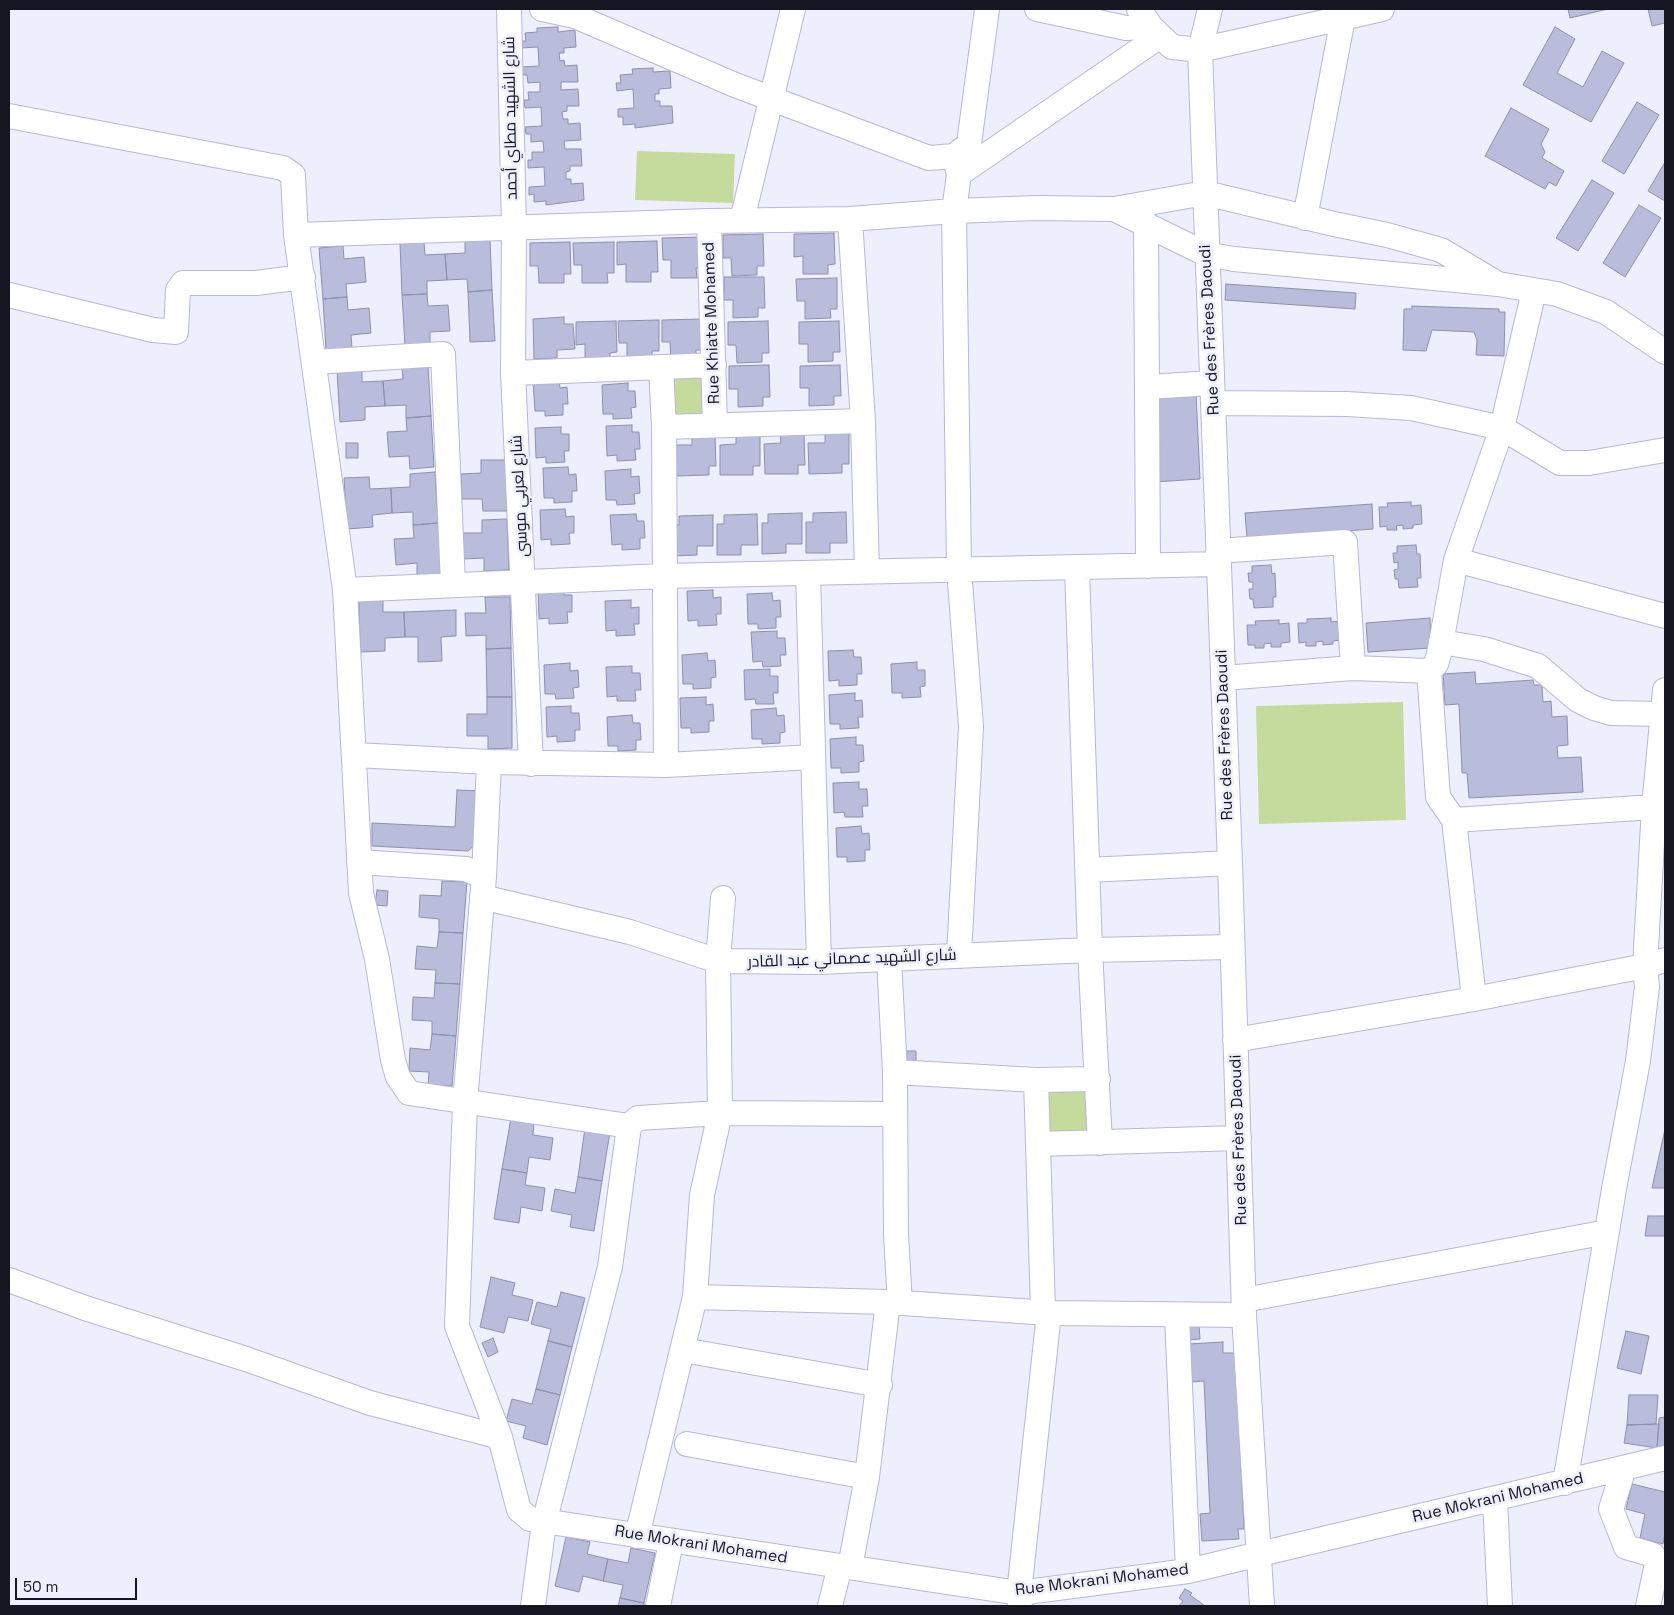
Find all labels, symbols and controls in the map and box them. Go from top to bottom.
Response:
street label: شارع الشهيد مطاي أحمد [500,36,522,200]
street label: Rue Khiate Mohamed [700,241,724,405]
street label: Rue des Frères Daoudi [1196,244,1224,416]
street label: شارع لعربي موسى [507,434,533,558]
street label: Rue des Frères Daoudi [1212,649,1238,821]
street label: شارع الشهيد عصماني عبد القادر [747,946,957,972]
street label: Rue des Frères Daoudi [1226,1054,1252,1226]
street label: Rue Mokrani Mohamed [1411,1469,1585,1527]
street label: Rue Mokrani Mohamed [613,1522,789,1568]
street label: Rue Mokrani Mohamed [1014,1560,1190,1600]
scale bar [18,1568,140,1600]
text: 50 m [23,1577,58,1596]

